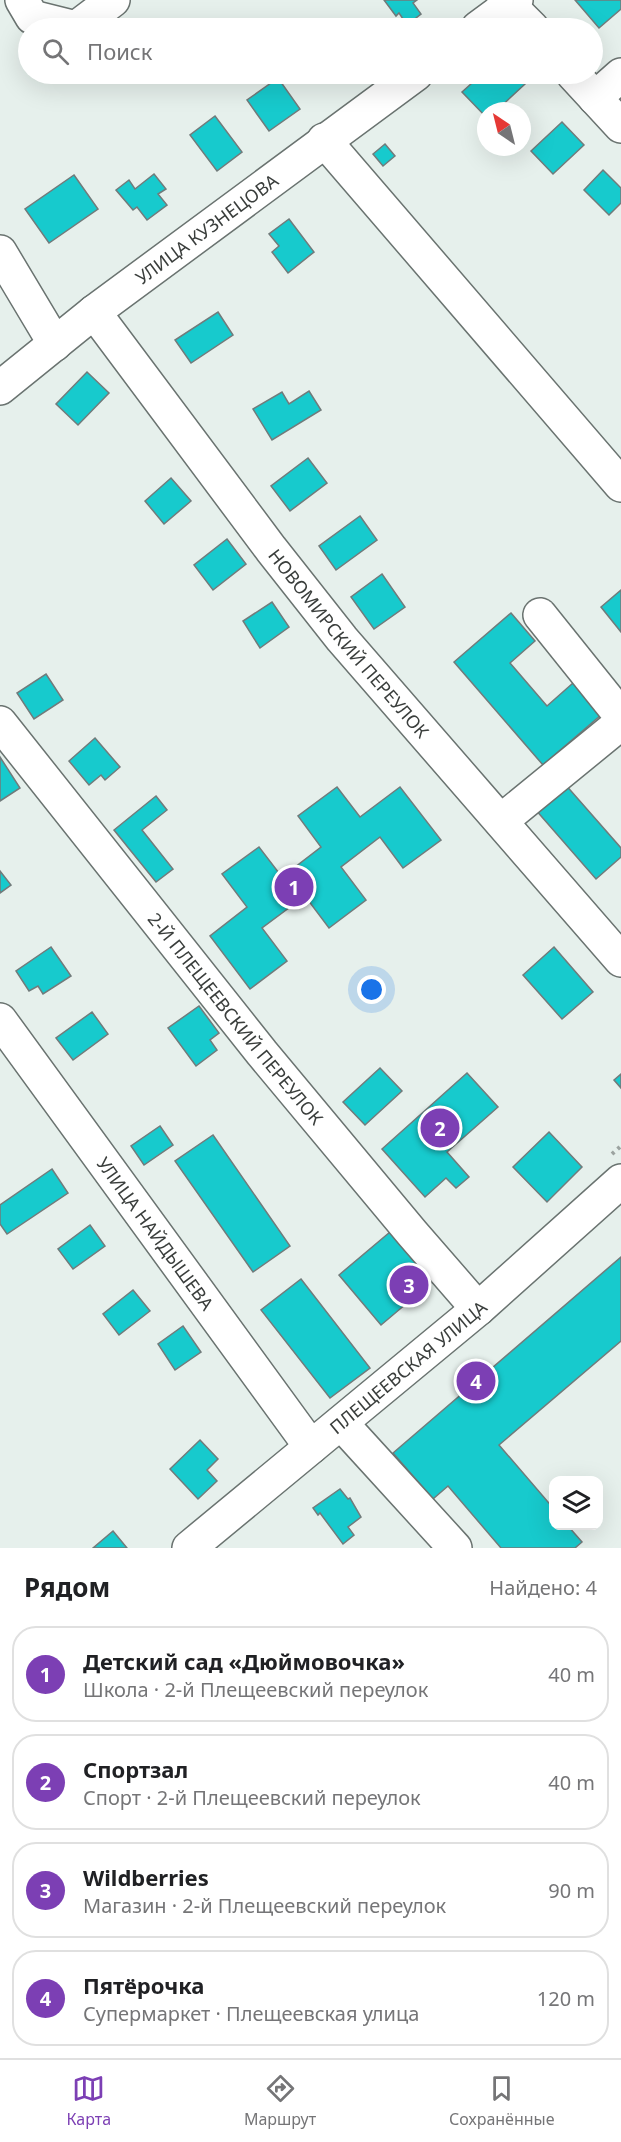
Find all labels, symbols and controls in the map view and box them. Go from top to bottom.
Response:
search box [18,18,603,84]
icon: search [39,35,72,68]
text: Поиск [87,36,152,66]
north arrow [477,102,531,156]
street label: УЛИЦА КУЗНЕЦОВА [131,168,283,289]
street label: НОВОМИРСКИЙ ПЕРЕУЛОК [263,544,435,743]
pin: 1 [274,864,314,910]
street label: 2-Й ПЛЕЩЕЕВСКИЙ ПЕРЕУЛОК [143,907,329,1130]
your location [357,975,386,1004]
pin: 2 [420,1106,460,1150]
street label: УЛИЦА НАЙДЫШЕВА [92,1152,220,1315]
pin: 3 [390,1262,428,1308]
street label: ПЛЕЩЕЕВСКАЯ УЛИЦА [324,1295,492,1439]
pin: 4 [456,1358,496,1404]
map controls [549,1476,603,1530]
button: layers [549,1476,603,1530]
text: Рядом [24,1569,110,1605]
text: Найдено: 4 [489,1574,597,1601]
text: Детский сад «Дюймовочка» [83,1646,405,1676]
text: 1 [40,1661,51,1688]
text: 40 m [548,1661,595,1688]
text: Школа · 2-й Плещеевский переулок [83,1676,428,1703]
text: Спортзал [83,1754,188,1784]
text: 2 [40,1769,51,1796]
text: 40 m [548,1769,595,1796]
text: Спорт · 2-й Плещеевский переулок [83,1784,421,1811]
text: Wildberries [83,1862,209,1892]
text: 3 [40,1877,51,1904]
text: 90 m [548,1877,595,1904]
text: Магазин · 2-й Плещеевский переулок [83,1892,446,1919]
text: Пятёрочка [83,1970,204,2000]
text: 4 [40,1985,51,2012]
text: 120 m [537,1985,595,2012]
text: Супермаркет · Плещеевская улица [83,2000,419,2027]
tab: Карта [66,2072,111,2130]
tab: Маршрут [244,2072,316,2130]
tab: Сохранённые [449,2072,555,2130]

